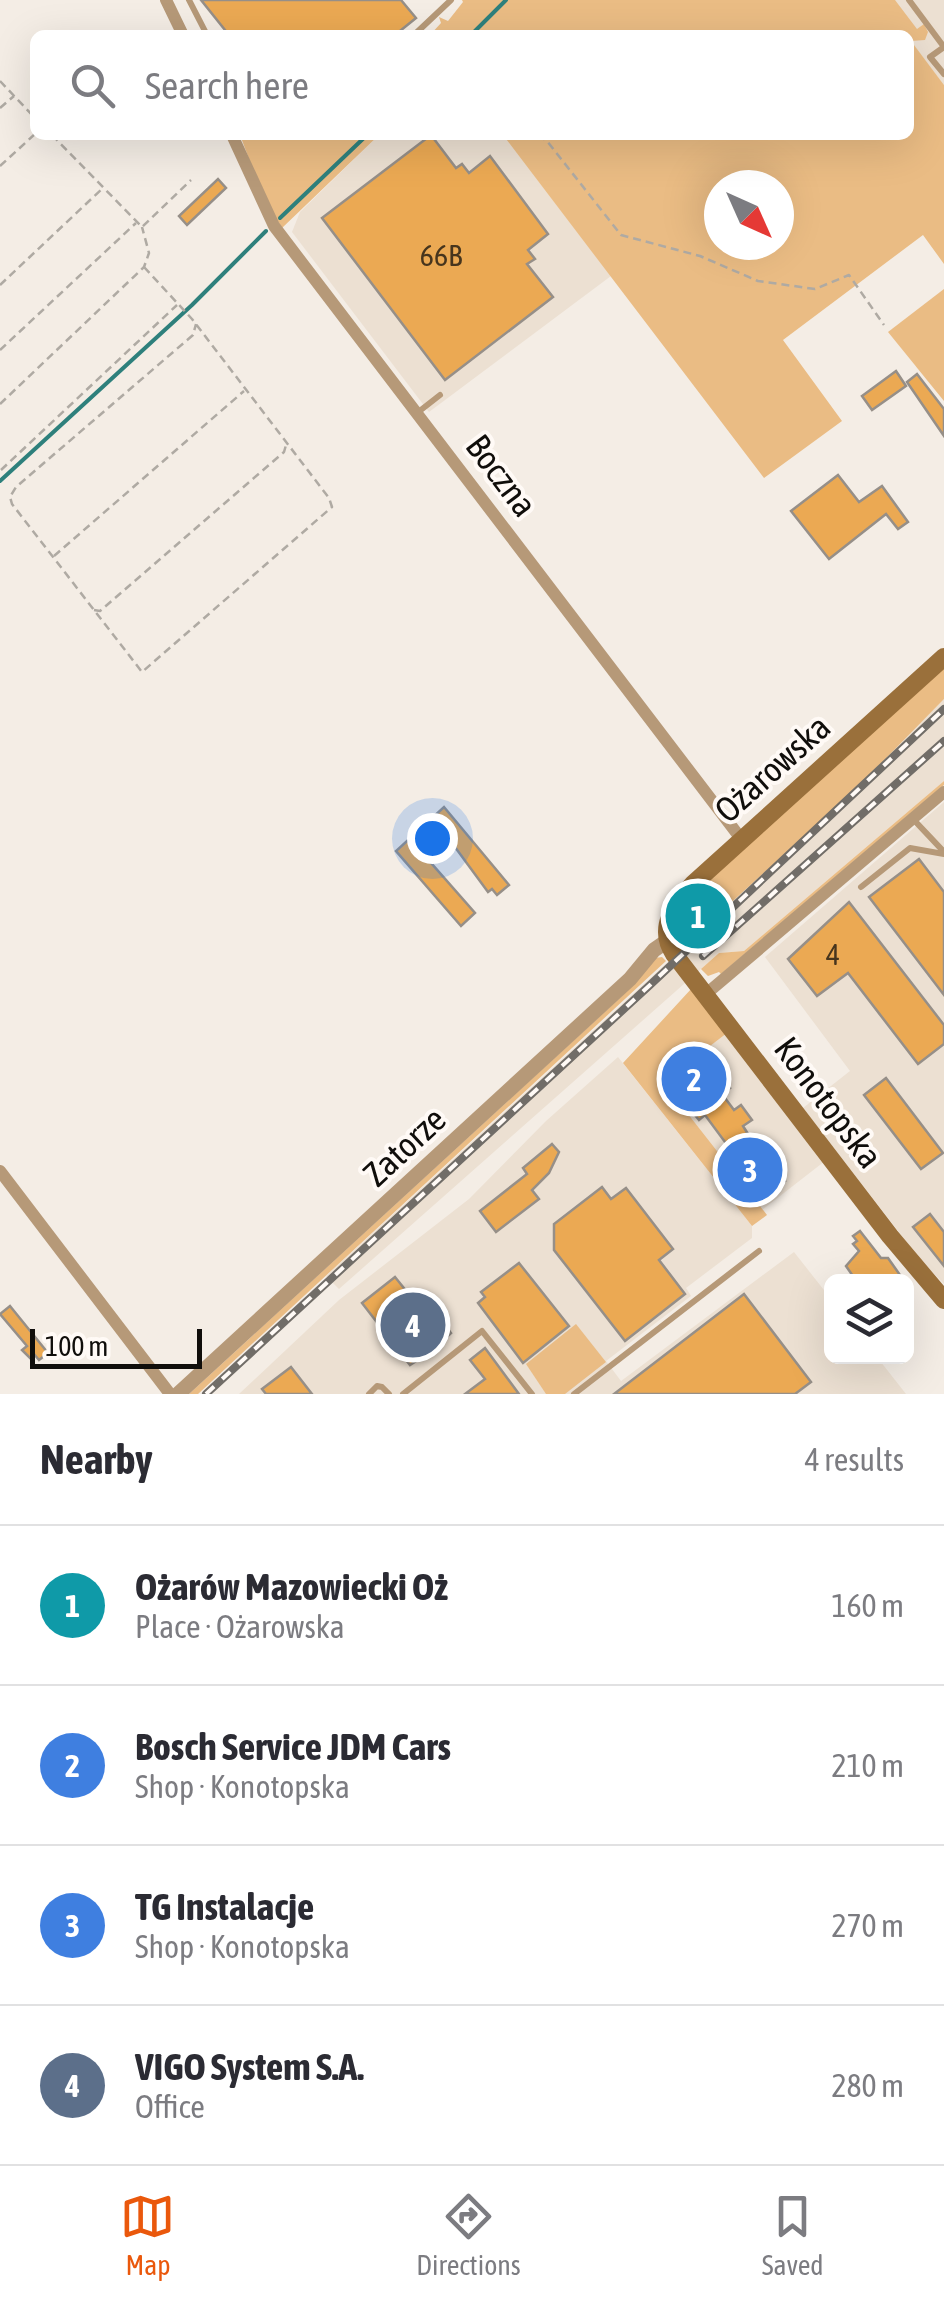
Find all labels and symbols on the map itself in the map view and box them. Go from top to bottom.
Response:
north arrow [704,170,794,260]
house number: 66B [420,238,462,272]
street label: Boczna [458,426,546,524]
street label: Ożarowska [706,706,838,830]
your location [407,813,458,864]
pin: 1 [666,878,730,954]
house number: 4 [826,937,840,971]
street label: Konotopska [767,1029,891,1175]
pin: 2 [662,1042,726,1116]
street label: Zatorze [355,1098,453,1194]
pin: 3 [718,1132,782,1208]
pin: 4 [380,1288,446,1362]
scale bar [30,1324,202,1368]

